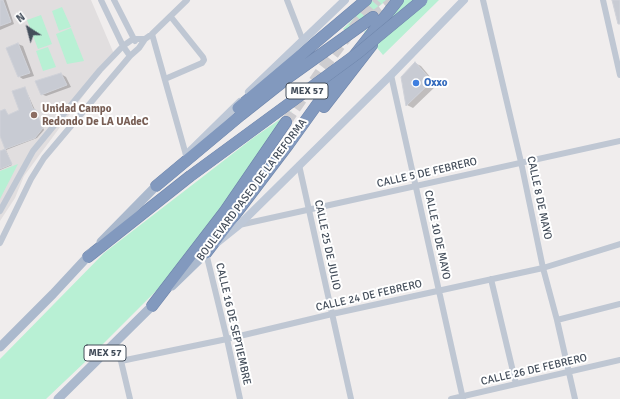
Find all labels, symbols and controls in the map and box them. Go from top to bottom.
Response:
north arrow [8,8,48,48]
text: N [14,10,28,25]
place label: Oxxo [424,76,447,90]
marker: Oxxo [411,78,421,88]
road number: MEX 57 [286,83,328,99]
place label: Unidad Campo Redondo De LA UAdeC [42,102,148,128]
marker: Unidad Campo Redondo De LA UAdeC [29,110,39,120]
street label: BOULEVARD PASEO DE LA REFORMA [194,116,310,264]
street label: CALLE 5 DE FEBRERO [376,155,478,191]
street label: CALLE 8 DE MAYO [524,155,554,241]
street label: CALLE 10 DE MAYO [421,189,453,281]
street label: CALLE 25 DE JULIO [311,199,343,291]
street label: CALLE 16 DE SEPTIEMBRE [212,262,254,386]
street label: CALLE 24 DE FEBRERO [315,277,423,315]
road number: MEX 57 [84,345,126,361]
street label: CALLE 26 DE FEBRERO [480,351,588,389]

